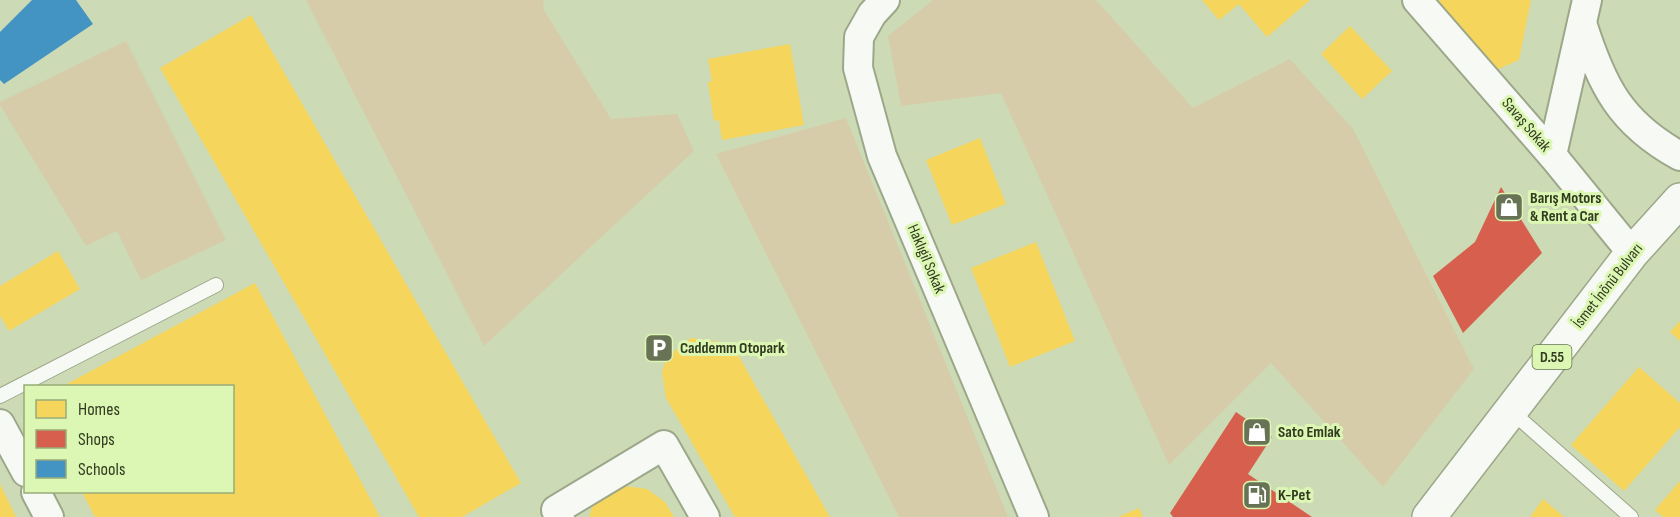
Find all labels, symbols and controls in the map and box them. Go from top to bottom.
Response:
street label: Savaş Sokak [1497,94,1555,156]
place label: Barış Motors & Rent a Car [1530,189,1601,226]
shop icon: Barış Motors & Rent a Car [1493,191,1525,223]
street label: Haklıgil Sokak [903,222,949,296]
street label: İsmet İnönü Bulvarı [1569,240,1647,332]
parking icon: Caddemm Otopark [643,332,675,364]
place label: Caddemm Otopark [680,339,785,358]
road number: D.55 [1532,345,1572,369]
legend [24,385,234,493]
text: Homes [78,399,120,420]
shop icon: Sato Emlak [1241,416,1273,448]
place label: Sato Emlak [1278,423,1341,442]
text: Shops [78,429,115,450]
text: Schools [78,459,125,480]
fuel station icon: K-Pet [1241,479,1273,511]
place label: K-Pet [1278,486,1311,505]

